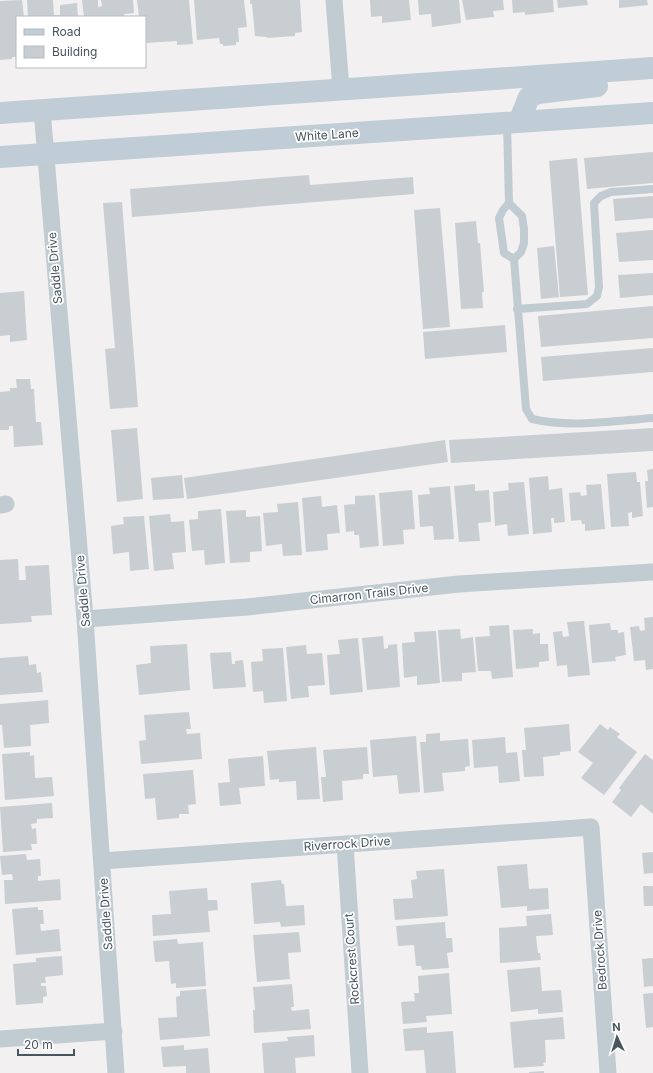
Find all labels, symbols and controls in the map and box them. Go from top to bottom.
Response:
legend [16,16,146,68]
text: Road [52,24,81,39]
text: Building [52,44,97,59]
street label: White Lane [295,125,359,144]
street label: Saddle Drive [44,231,65,305]
street label: Saddle Drive [72,554,93,628]
street label: Cimarron Trails Drive [309,580,429,607]
street label: Riverrock Drive [303,833,391,854]
street label: Saddle Drive [96,878,116,951]
street label: Bedrock Drive [589,909,610,991]
street label: Rockcrest Court [341,913,362,1005]
north arrow [597,1017,637,1057]
text: N [612,1020,621,1034]
scale bar [18,1031,74,1057]
text: 20 m [24,1037,53,1052]

